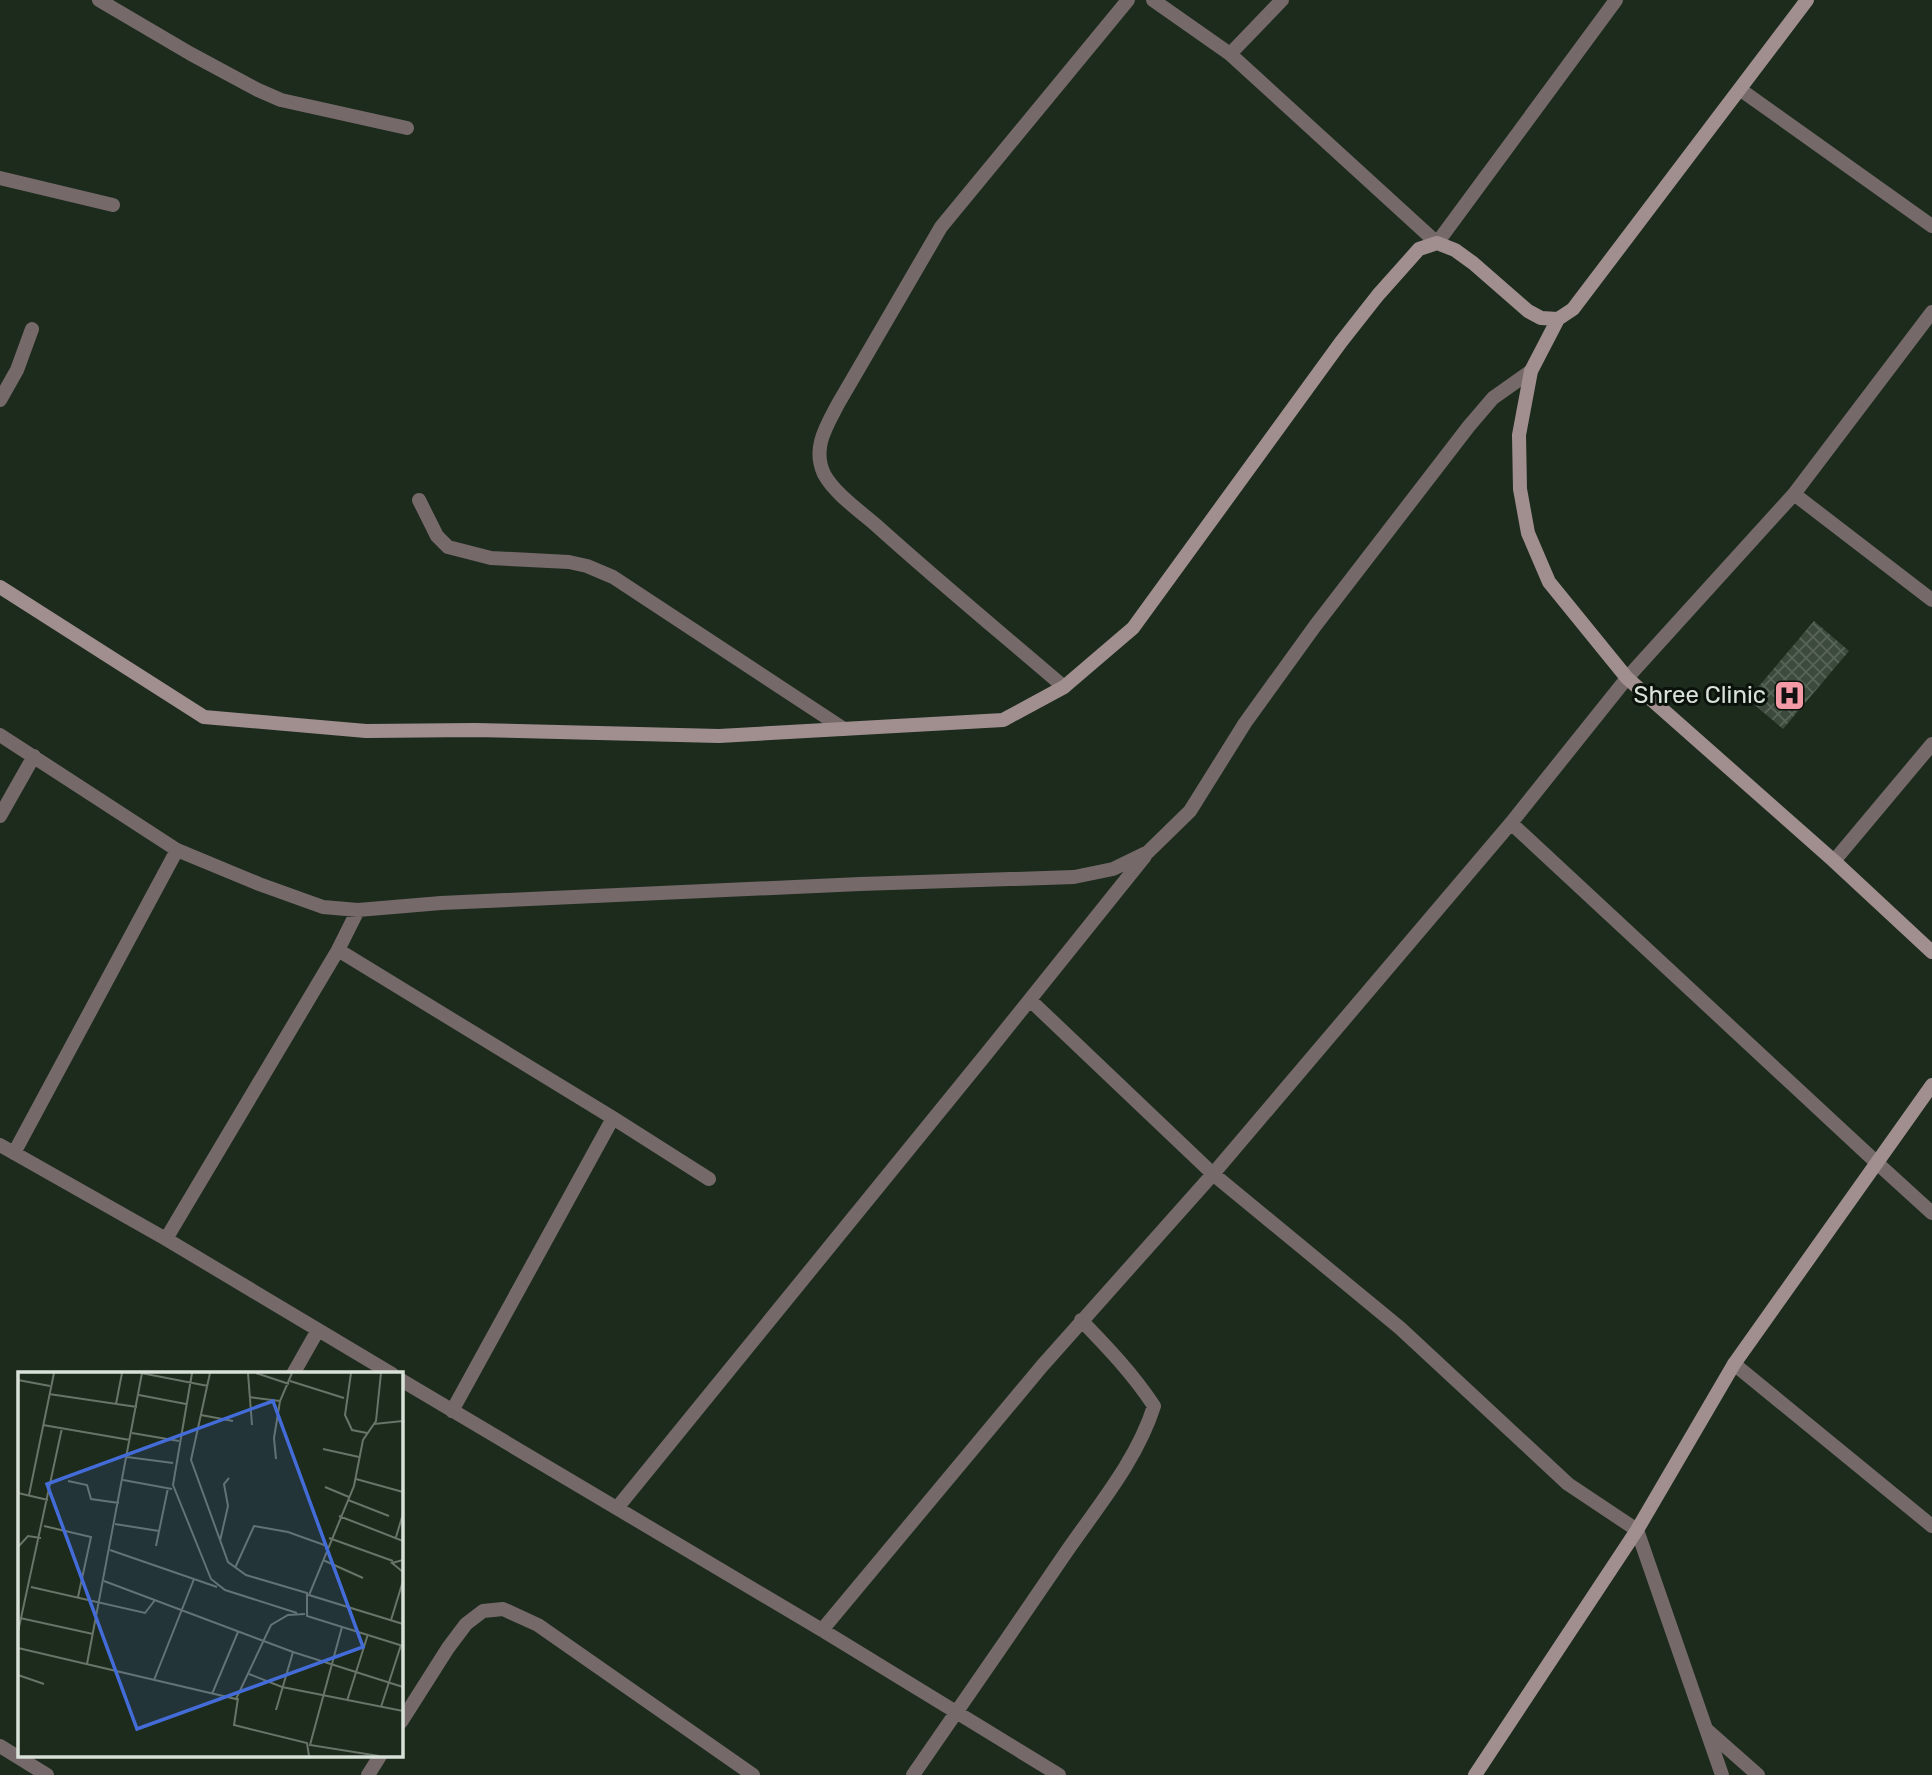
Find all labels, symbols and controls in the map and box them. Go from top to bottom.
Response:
hospital icon: Shree Clinic [1772,678,1806,712]
place label: Shree Clinic [1634,681,1766,709]
inset map [18,1372,402,1758]

